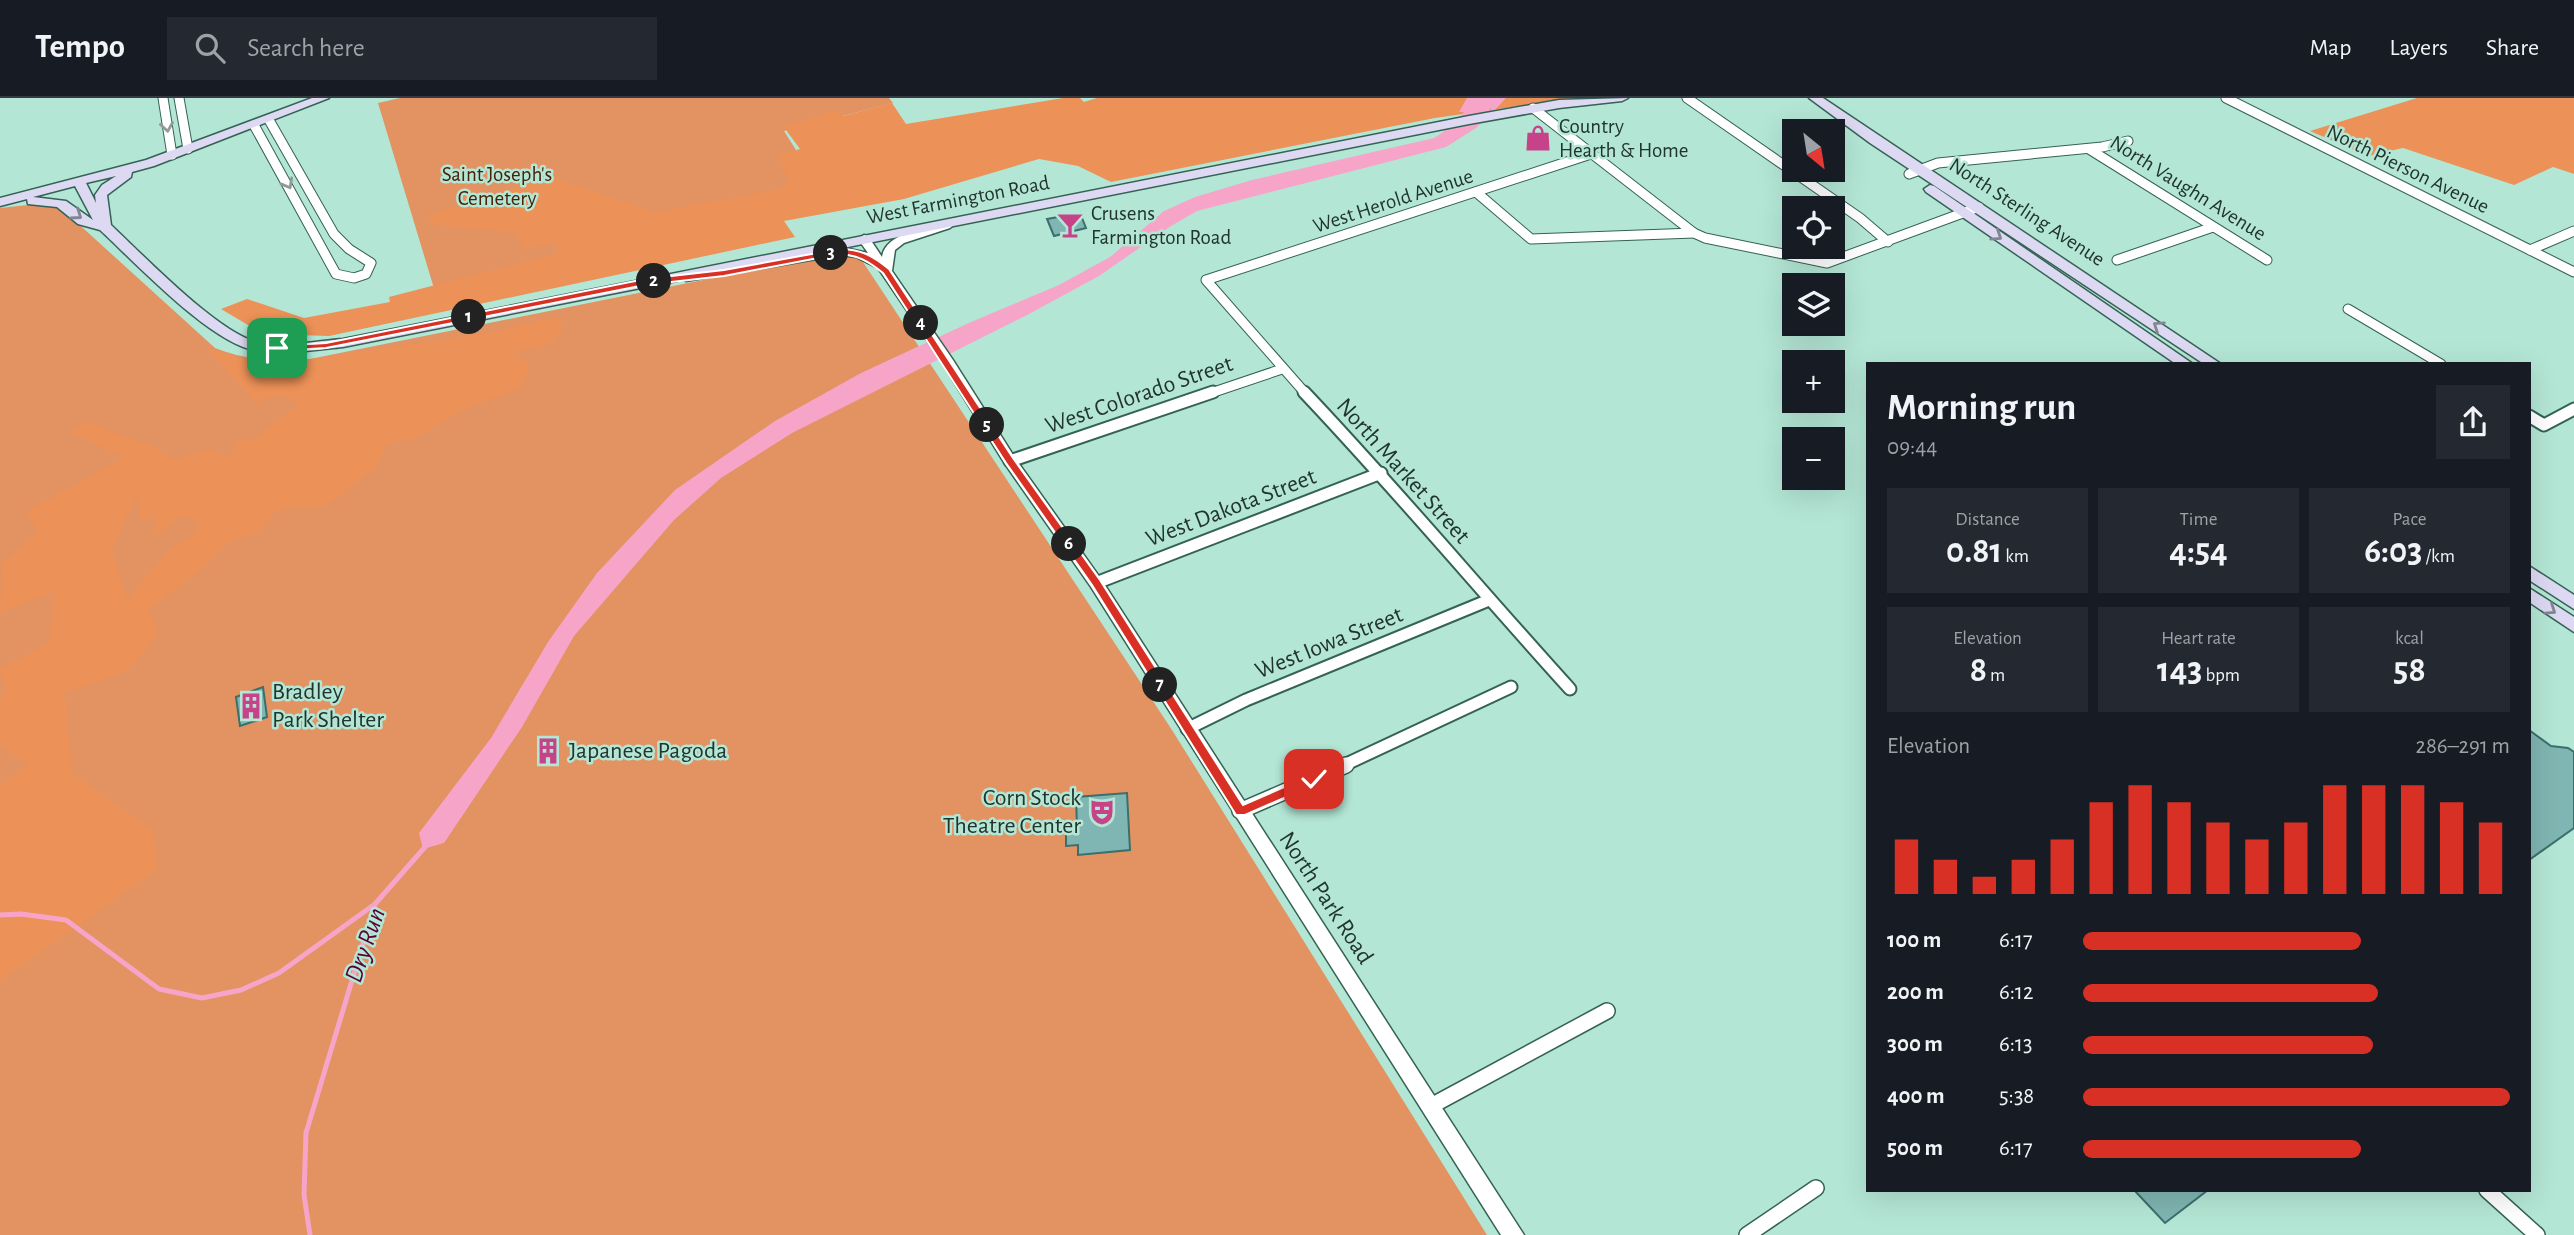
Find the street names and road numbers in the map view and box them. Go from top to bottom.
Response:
street label: North Pierson Avenue [2324,121,2492,217]
street label: North Vaughn Avenue [2106,132,2270,244]
street label: North Sterling Avenue [1945,154,2109,270]
street label: West Herold Avenue [1310,165,1476,237]
street label: West Farmington Road [865,172,1051,228]
street label: West Colorado Street [1042,352,1236,438]
street label: North Market Street [1332,394,1474,549]
street label: West Dakota Street [1143,464,1320,551]
street label: West Iowa Street [1252,602,1406,683]
street label: North Park Road [1274,828,1378,968]

